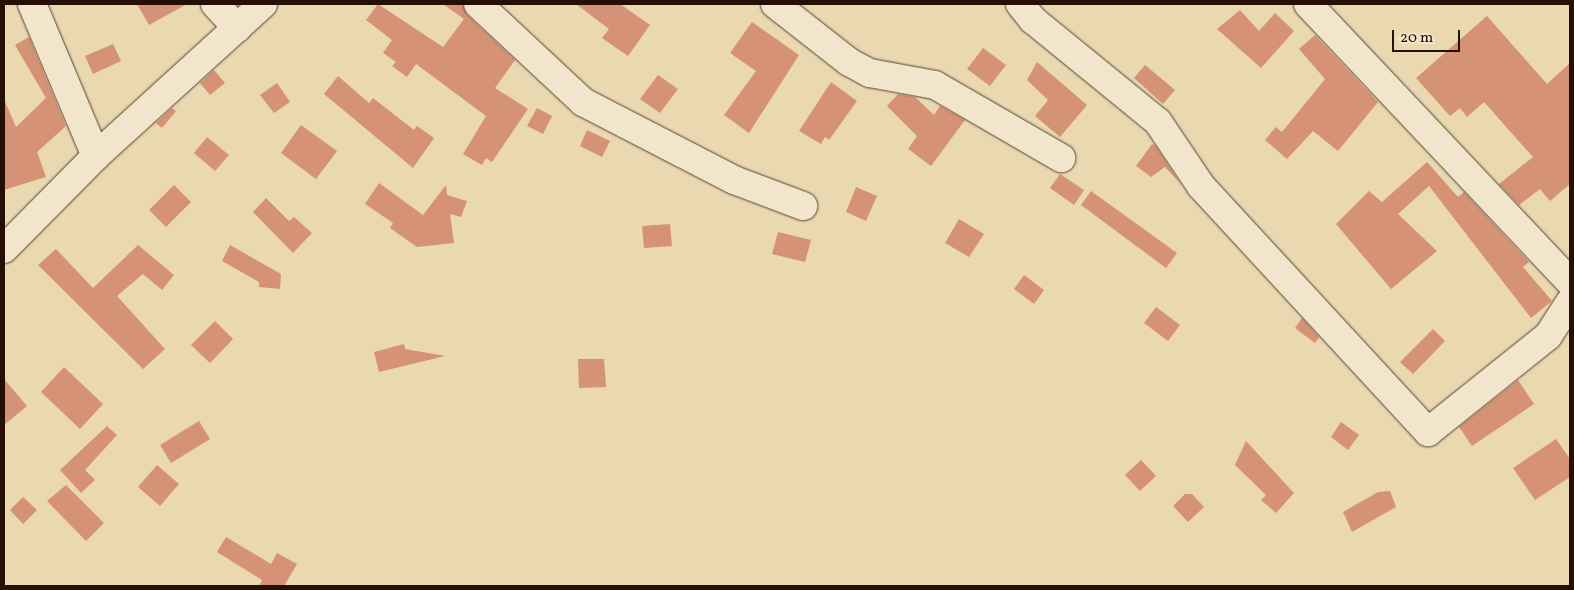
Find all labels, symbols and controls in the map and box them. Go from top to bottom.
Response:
scale bar [1394,20,1462,52]
text: 20 m [1400,28,1433,49]

